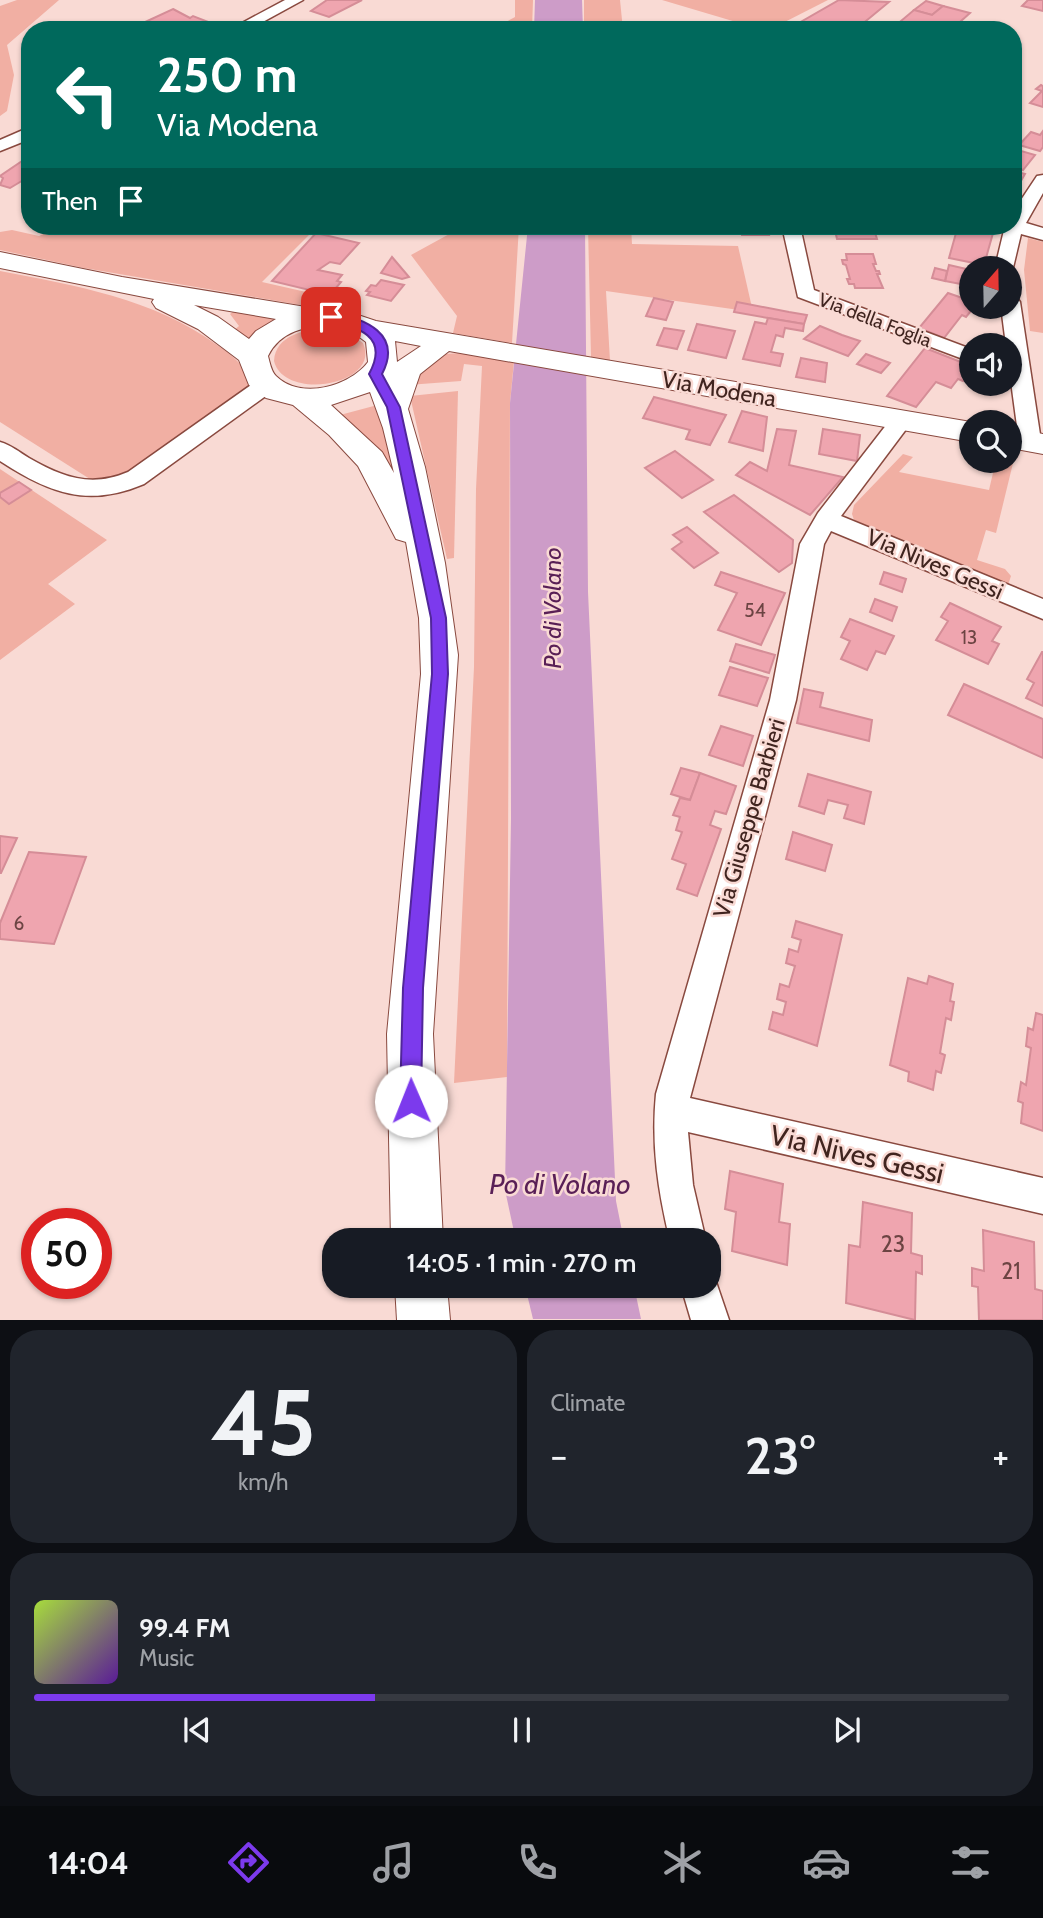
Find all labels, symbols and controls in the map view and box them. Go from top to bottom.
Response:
text: 250 m [157,45,297,104]
icon: left [42,49,133,140]
text: Via Modena [157,105,318,144]
icon: arrive [112,182,150,220]
text: Then [42,185,98,217]
north arrow [959,256,1022,318]
map controls [959,256,1022,473]
pin [301,287,361,347]
street label: Via della Foglia [815,288,935,352]
icon: arrive [312,298,350,336]
button: sound [959,333,1022,396]
street label: Via Modena [660,365,778,413]
button: search [959,410,1022,473]
street label: Via Nives Gessi [863,523,1007,605]
water label: Po di Volano [538,547,567,669]
house number: 54 [744,599,766,622]
house number: 13 [961,626,977,649]
street label: Via Giuseppe Barbieri [707,715,791,921]
house number: 6 [14,912,24,935]
position arrow [374,1064,448,1138]
street label: Via Nives Gessi [767,1117,947,1191]
water label: Po di Volano [489,1167,631,1201]
speed limit sign: 50 [21,1208,112,1299]
house number: 23 [881,1230,905,1258]
text: 14:05 · 1 min · 270 m [407,1247,637,1279]
house number: 21 [1001,1257,1021,1285]
text: 45 [211,1367,316,1478]
text: Climate [551,1389,625,1417]
text: 23° [744,1424,815,1487]
text: − [551,1432,567,1479]
text: + [992,1432,1009,1479]
text: km/h [238,1468,288,1496]
text: 99.4 FM [139,1612,230,1644]
text: Music [139,1644,194,1672]
icon: previous [178,1711,216,1749]
icon: pause [503,1711,541,1749]
icon: next [828,1711,866,1749]
icon: directions [224,1838,273,1887]
icon: music [369,1838,418,1887]
icon: phone [513,1838,562,1887]
icon: climate [658,1838,707,1887]
icon: car [802,1838,851,1887]
icon: filters [946,1838,995,1887]
text: 14:04 [48,1843,129,1882]

